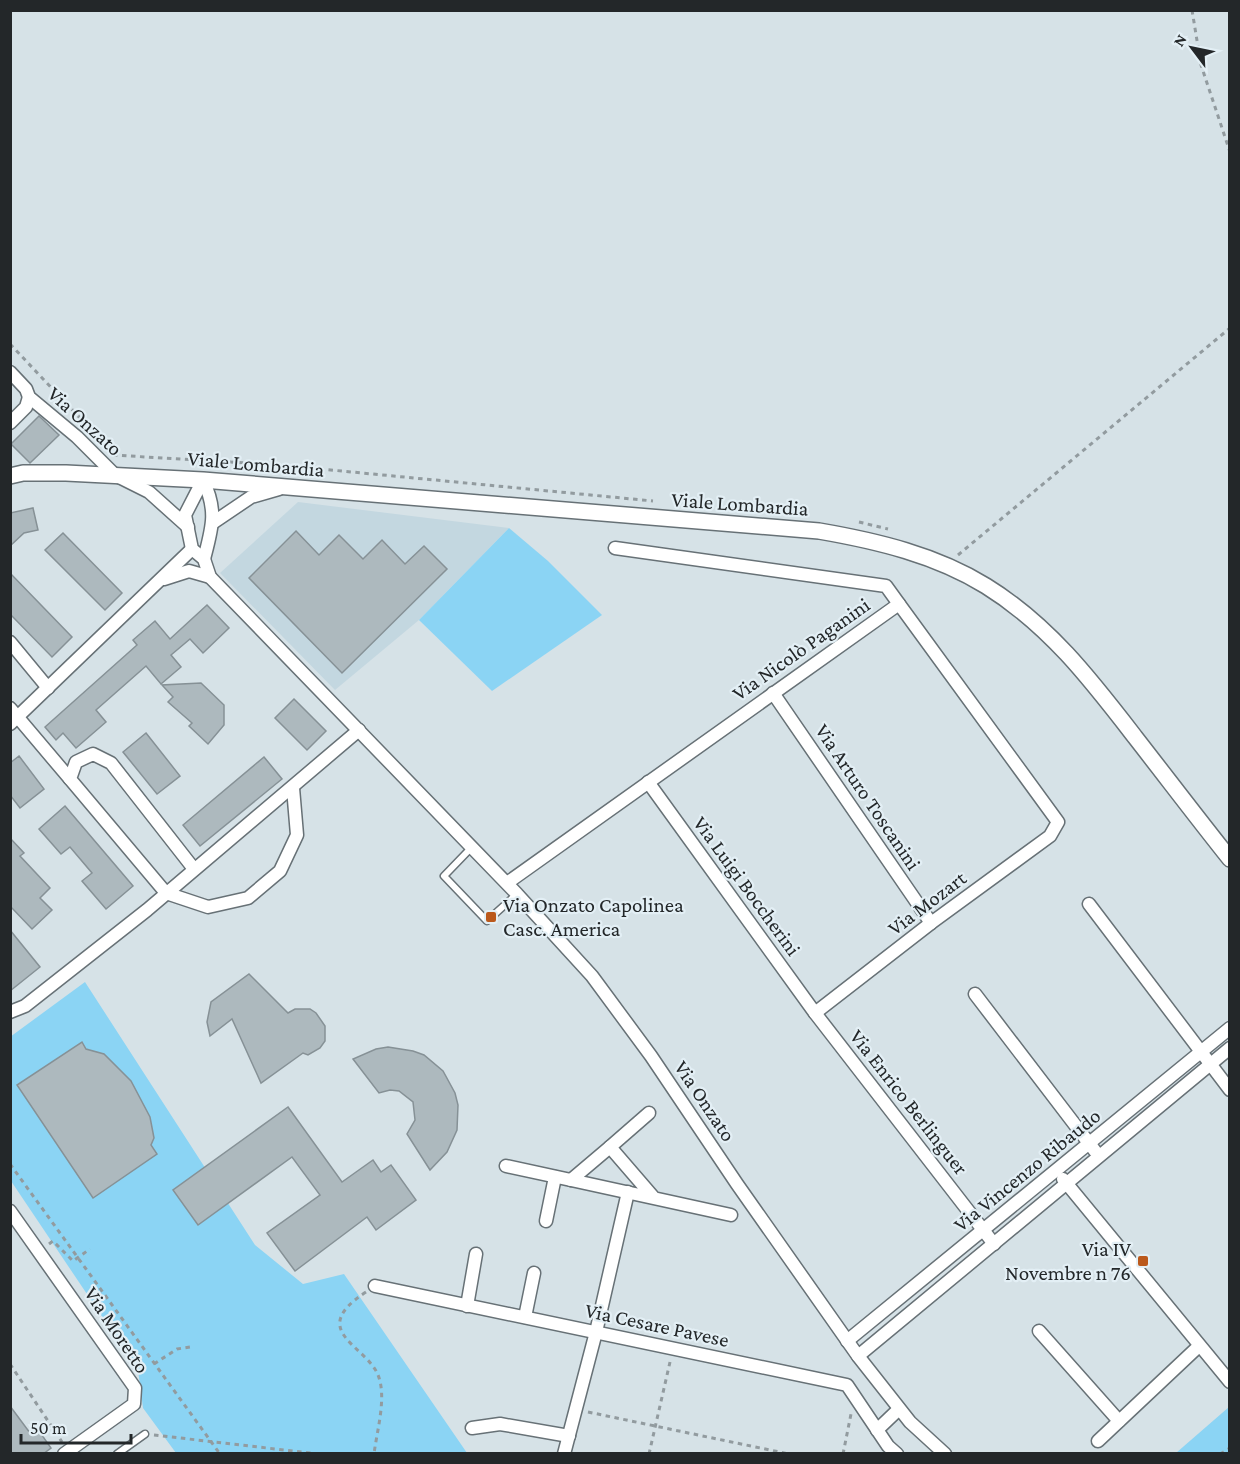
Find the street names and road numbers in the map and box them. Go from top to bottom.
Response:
street label: Via Onzato [43,381,127,461]
street label: Viale Lombardia [187,446,326,482]
street label: Viale Lombardia [671,487,810,521]
street label: Via Nicolò Paganini [728,592,875,705]
street label: Via Arturo Toscanini [810,719,926,875]
street label: Via Luigi Boccherini [688,812,806,961]
street label: Via Mozart [883,865,972,940]
street label: Via Enrico Berlinguer [845,1025,973,1180]
street label: Via Onzato [669,1056,741,1146]
street label: Via Vincenzo Ribaudo [949,1103,1105,1237]
street label: Via Moretto [79,1282,155,1378]
street label: Via Cesare Pavese [583,1298,731,1352]

